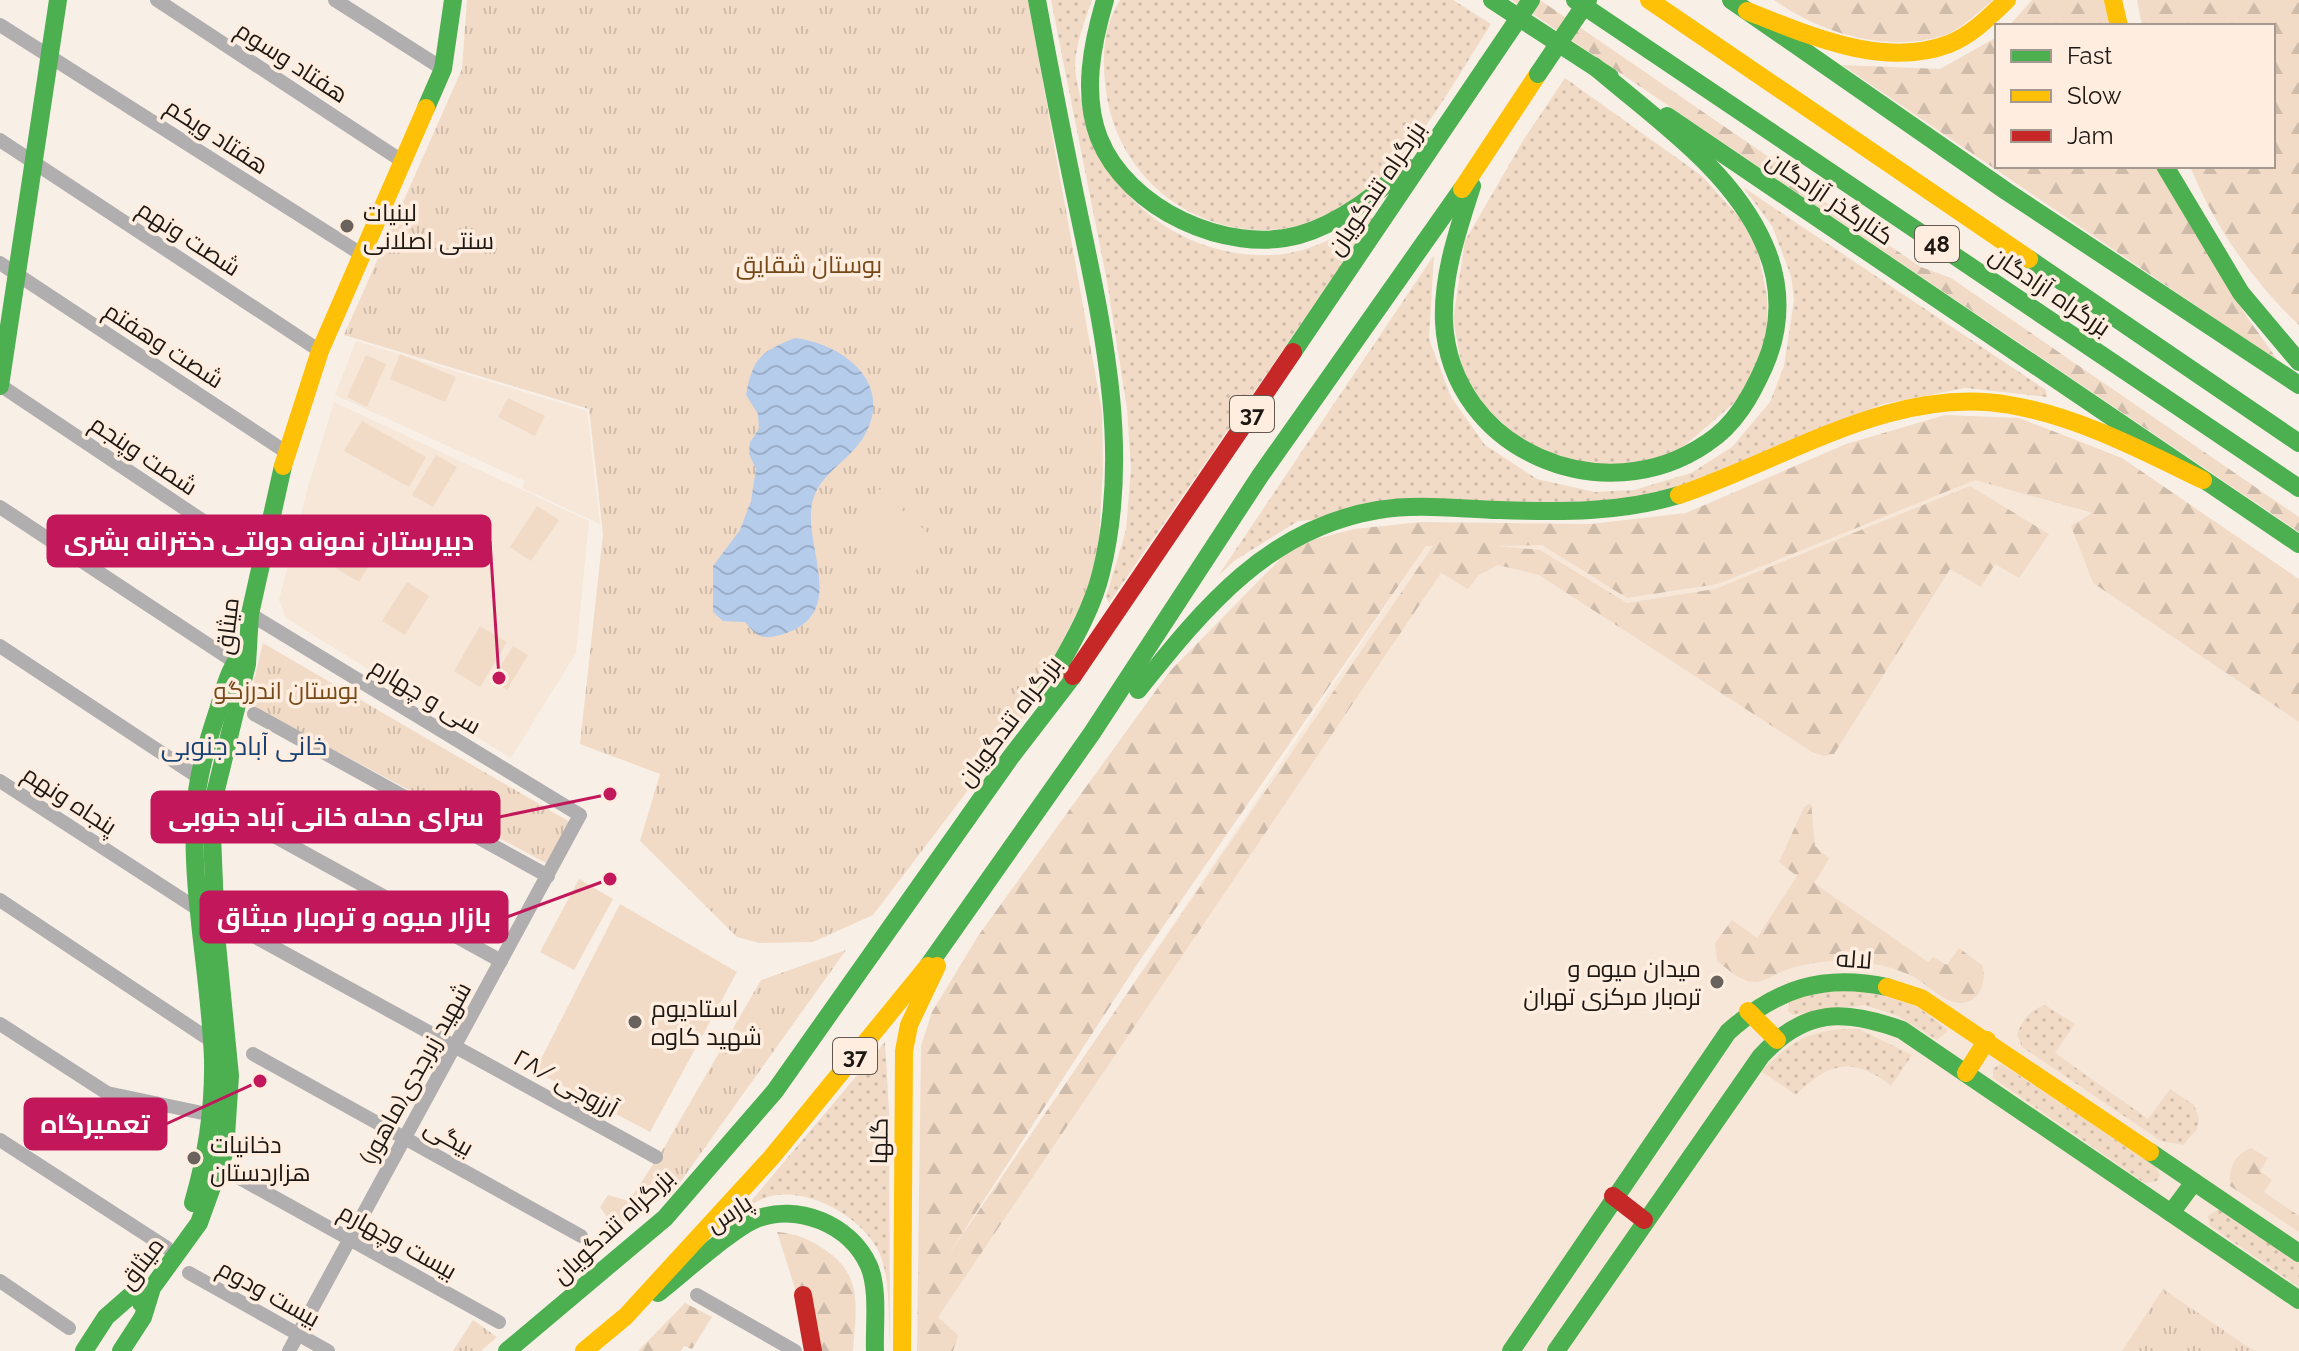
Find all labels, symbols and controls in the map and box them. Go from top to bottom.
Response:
street label: هفتاد وسوم [229,15,354,111]
legend [1995,24,2275,168]
text: Fast [2067,41,2112,70]
text: Slow [2067,81,2122,110]
street label: هفتاد ویکم [159,92,274,182]
street label: بزرگراه تندگویان [1320,115,1432,261]
text: Jam [2067,121,2113,150]
street label: کنارگذر آزادگان [1761,145,1899,251]
street label: شصت ونهم [131,194,246,284]
place label: لبنیات سنتی اصلانی [363,198,494,255]
marker: لبنیات سنتی اصلانی [338,217,356,235]
road number: 48 [1915,226,1959,262]
street label: بزرگراه آزادگان [1984,240,2116,342]
park label: بوستان شقایق [736,250,882,280]
street label: شصت وهفتم [98,296,229,396]
road number: 37 [1230,396,1274,432]
street label: شصت وپنجم [84,409,203,503]
callout: دبیرستان نمونه دولتی دخترانه بشری [48,516,490,566]
text: دبیرستان نمونه دولتی دخترانه بشری [64,526,474,557]
street label: میثاق [209,596,246,656]
street label: بزرگراه تندگویان [951,650,1067,792]
street label: سی و چهارم [364,652,487,742]
park label: بوستان اندرزگو [214,676,358,705]
district label: خانی آباد جنوبی [161,731,327,762]
street label: پنجاه ونهم [16,759,123,843]
callout: سرای محله خانی آباد جنوبی [152,792,499,842]
text: سرای محله خانی آباد جنوبی [168,802,484,833]
callout: بازار میوه و تره‌بار میثاق [201,892,507,942]
text: بازار میوه و تره‌بار میثاق [217,902,491,933]
street label: لاله [1835,943,1873,975]
place label: میدان میوه و تره‌بار مرکزی تهران [1523,954,1702,1011]
marker: میدان میوه و تره‌بار مرکزی تهران [1708,973,1726,991]
street label: شهید زبرجدی(ماهور) [353,977,477,1169]
place label: استادیوم شهید کاوه [651,994,762,1051]
marker: استادیوم شهید کاوه [626,1013,644,1031]
road number: 37 [833,1038,877,1074]
street label: آرزوجی /۲۸ [509,1042,624,1124]
callout: تعمیرگاه [25,1099,166,1149]
text: تعمیرگاه [40,1109,150,1139]
street label: بیگی [419,1112,479,1162]
street label: گلها [864,1118,894,1164]
place label: دخانیات هزاردستان [210,1130,311,1187]
marker: دخانیات هزاردستان [185,1149,203,1167]
street label: بزرگراه تندگویان [546,1162,680,1290]
street label: پارس [701,1187,759,1240]
street label: بیست وچهارم [333,1197,462,1287]
street label: میثاق [112,1231,171,1295]
street label: بیست ودوم [212,1253,325,1335]

